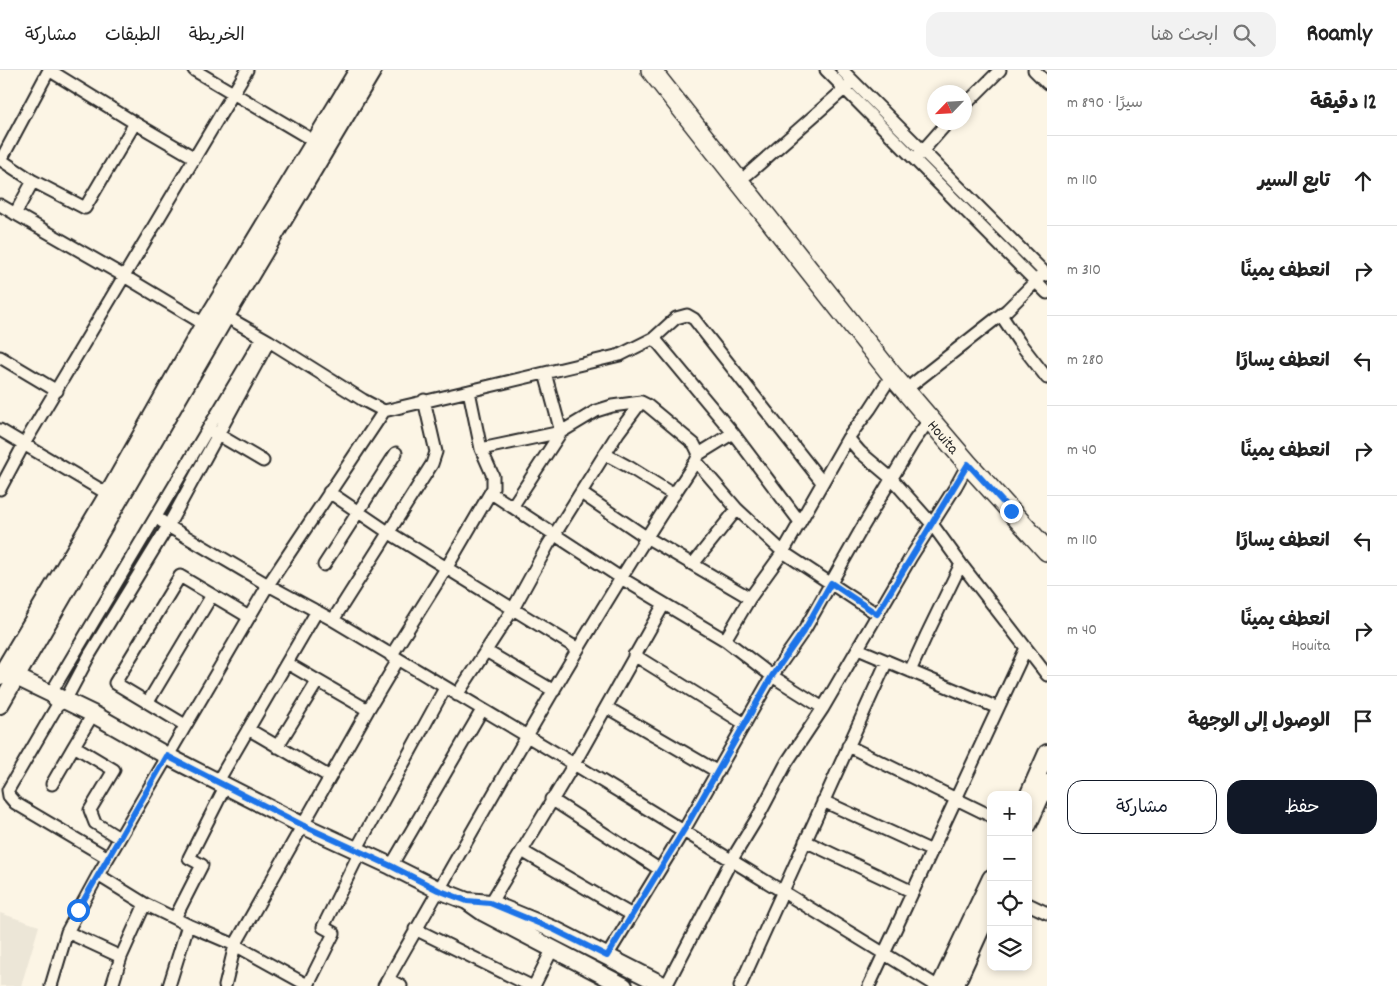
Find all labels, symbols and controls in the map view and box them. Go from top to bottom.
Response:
search box [926,12,1276,57]
text: Roamly [1306,18,1372,52]
icon: search [1230,21,1258,49]
text: ابحث هنا [1151,23,1218,50]
text: مشاركة [25,24,77,49]
text: الطبقات [105,24,161,49]
text: الخريطة [189,24,245,49]
north arrow [927,85,972,130]
text: 12 دقيقة [1310,89,1377,119]
text: سيرًا · 890 m [1067,92,1143,115]
icon: ahead [1349,167,1377,195]
text: 110 m [1067,169,1097,192]
text: تابع السير [1258,169,1330,196]
icon: right [1349,257,1377,285]
text: 310 m [1067,259,1101,282]
text: انعطف يمينًا [1241,259,1330,286]
icon: left [1349,347,1377,375]
text: 280 m [1067,349,1104,372]
text: انعطف يسارًا [1236,349,1330,376]
street label: Houita [921,416,964,460]
icon: right [1349,437,1377,465]
text: 40 m [1067,439,1097,462]
text: انعطف يمينًا [1241,439,1330,466]
route end [1000,500,1023,523]
icon: left [1349,527,1377,555]
text: 110 m [1067,529,1097,552]
text: انعطف يسارًا [1236,529,1330,556]
text: انعطف يمينًا [1241,608,1330,635]
icon: right [1349,617,1377,645]
text: 40 m [1067,619,1097,642]
text: Houita [1291,635,1330,658]
icon: arrive [1349,707,1377,735]
text: الوصول إلى الوجهة [1188,709,1330,736]
button: مشاركة [1067,780,1217,834]
button: حفظ [1227,780,1377,834]
map controls [987,791,1032,971]
button: + [987,791,1032,836]
button: − [987,836,1032,881]
button: locate [987,881,1032,926]
route start [67,899,90,922]
button: layers [987,926,1032,971]

